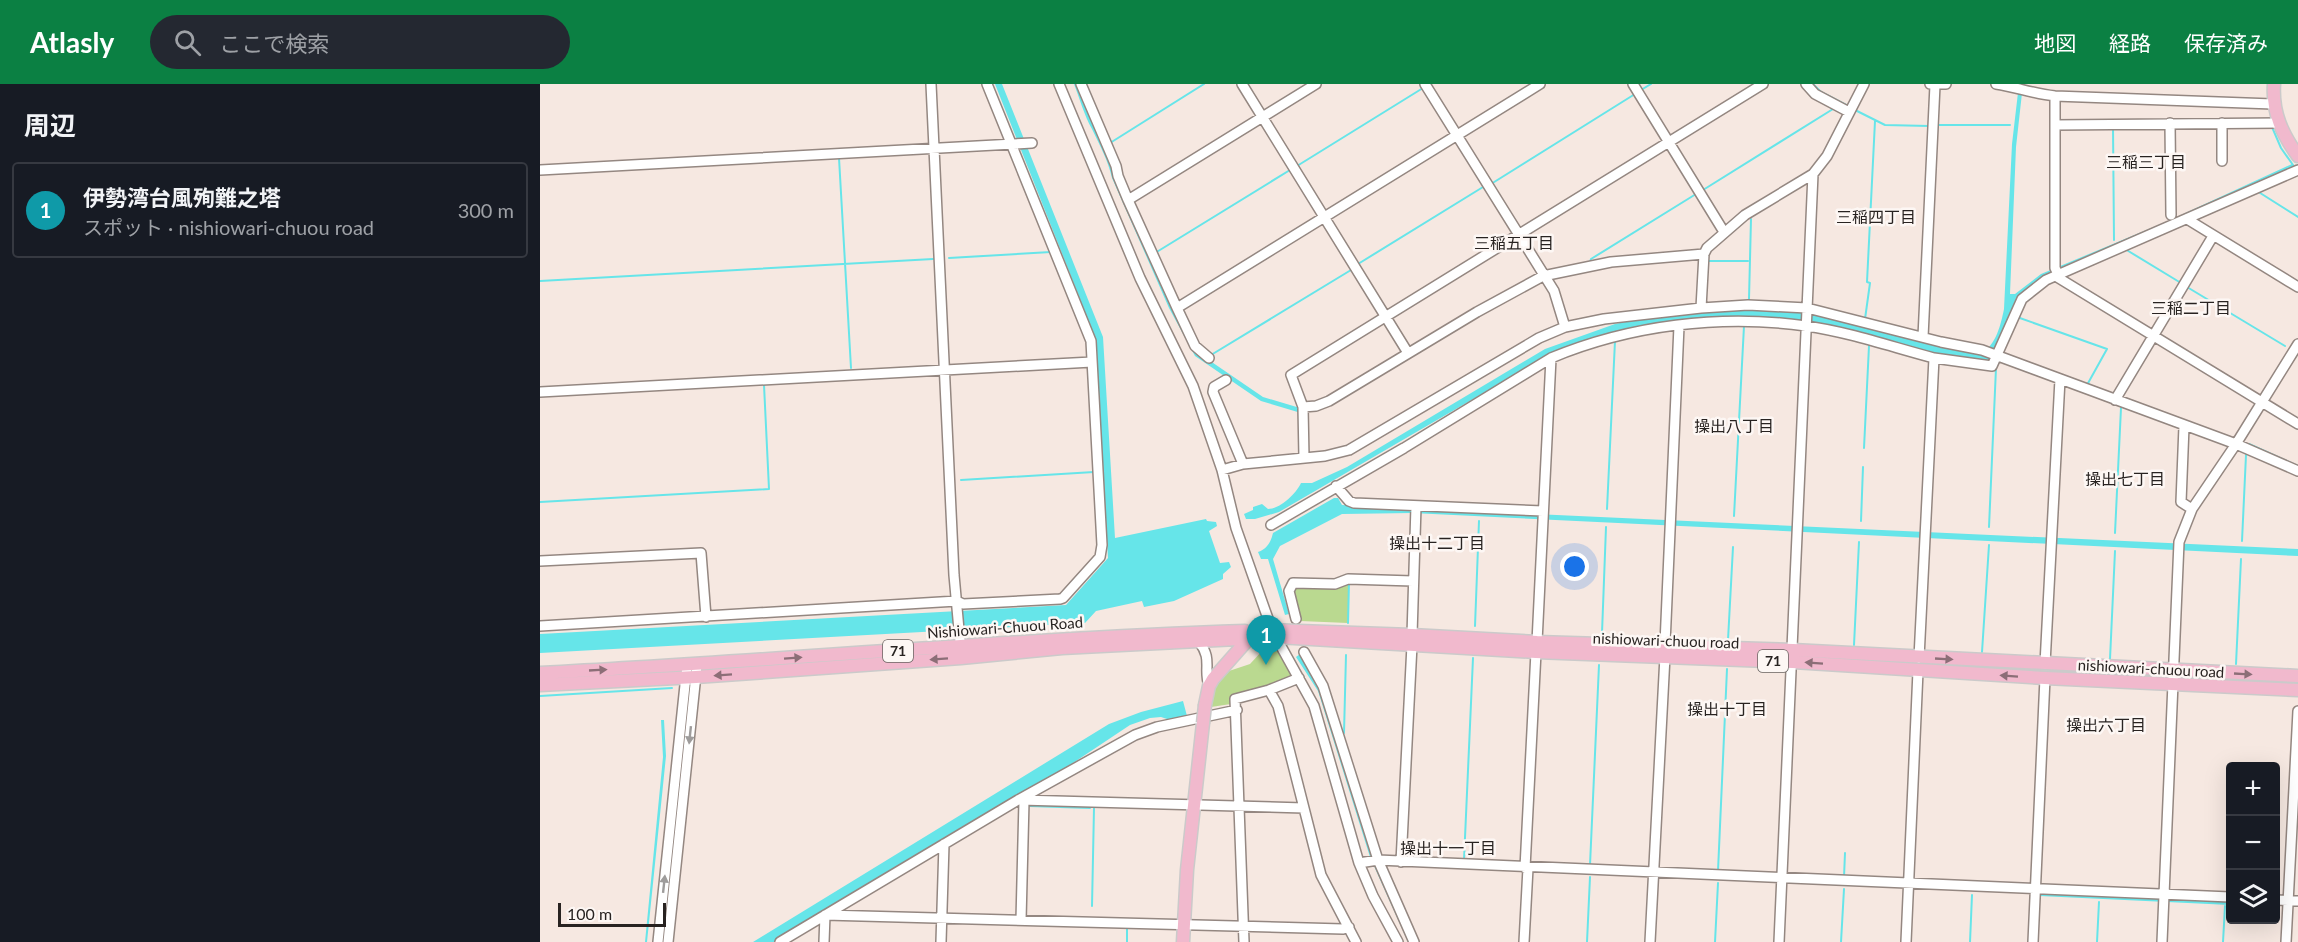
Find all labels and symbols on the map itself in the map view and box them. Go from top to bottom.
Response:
district label: 三稲三丁目 [2106,152,2186,171]
district label: 三稲四丁目 [1836,207,1916,226]
district label: 三稲五丁目 [1474,233,1554,252]
district label: 三稲二丁目 [2151,298,2231,317]
district label: 操出八丁目 [1694,416,1774,435]
district label: 操出七丁目 [2085,469,2165,488]
district label: 操出十二丁目 [1389,533,1485,552]
your location [1560,552,1589,581]
street label: Nishiowari-Chuou Road [926,613,1084,641]
pin: 1 [1246,616,1286,665]
street label: nishiowari-chuou road [1592,628,1740,652]
road number: 71 [883,640,913,662]
road number: 71 [1758,650,1788,672]
one-way arrow [784,654,803,663]
one-way arrow [1934,654,1953,663]
one-way arrow [929,655,948,664]
street label: nishiowari-chuou road [2077,655,2225,681]
one-way arrow [1805,659,1824,668]
one-way arrow [589,666,608,675]
one-way arrow [2234,669,2253,678]
one-way arrow [714,670,733,679]
one-way arrow [1999,672,2018,681]
district label: 操出十丁目 [1687,699,1767,718]
district label: 操出六丁目 [2066,715,2146,734]
one-way arrow [685,725,695,744]
district label: 操出十一丁目 [1400,838,1496,857]
one-way arrow [659,874,669,893]
scale bar [558,900,666,928]

